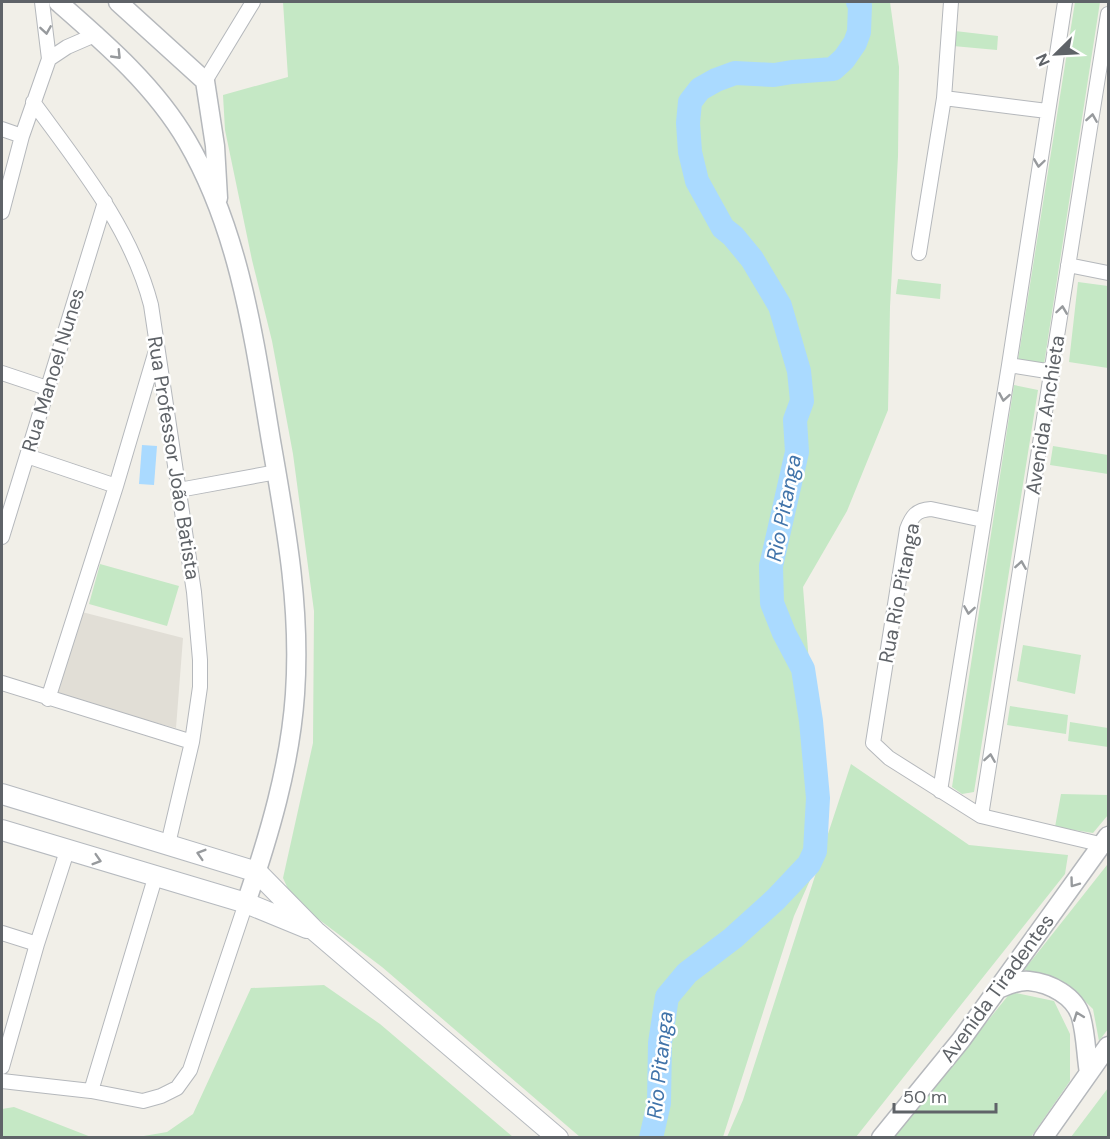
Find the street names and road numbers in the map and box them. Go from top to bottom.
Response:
street label: Rua Manoel Nunes [16,285,90,455]
street label: Avenida Anchieta [1020,333,1070,497]
street label: Rua Professor João Batista [142,334,206,582]
street label: Rua Rio Pitanga [873,521,925,665]
street label: Avenida Tiradentes [934,909,1060,1067]

